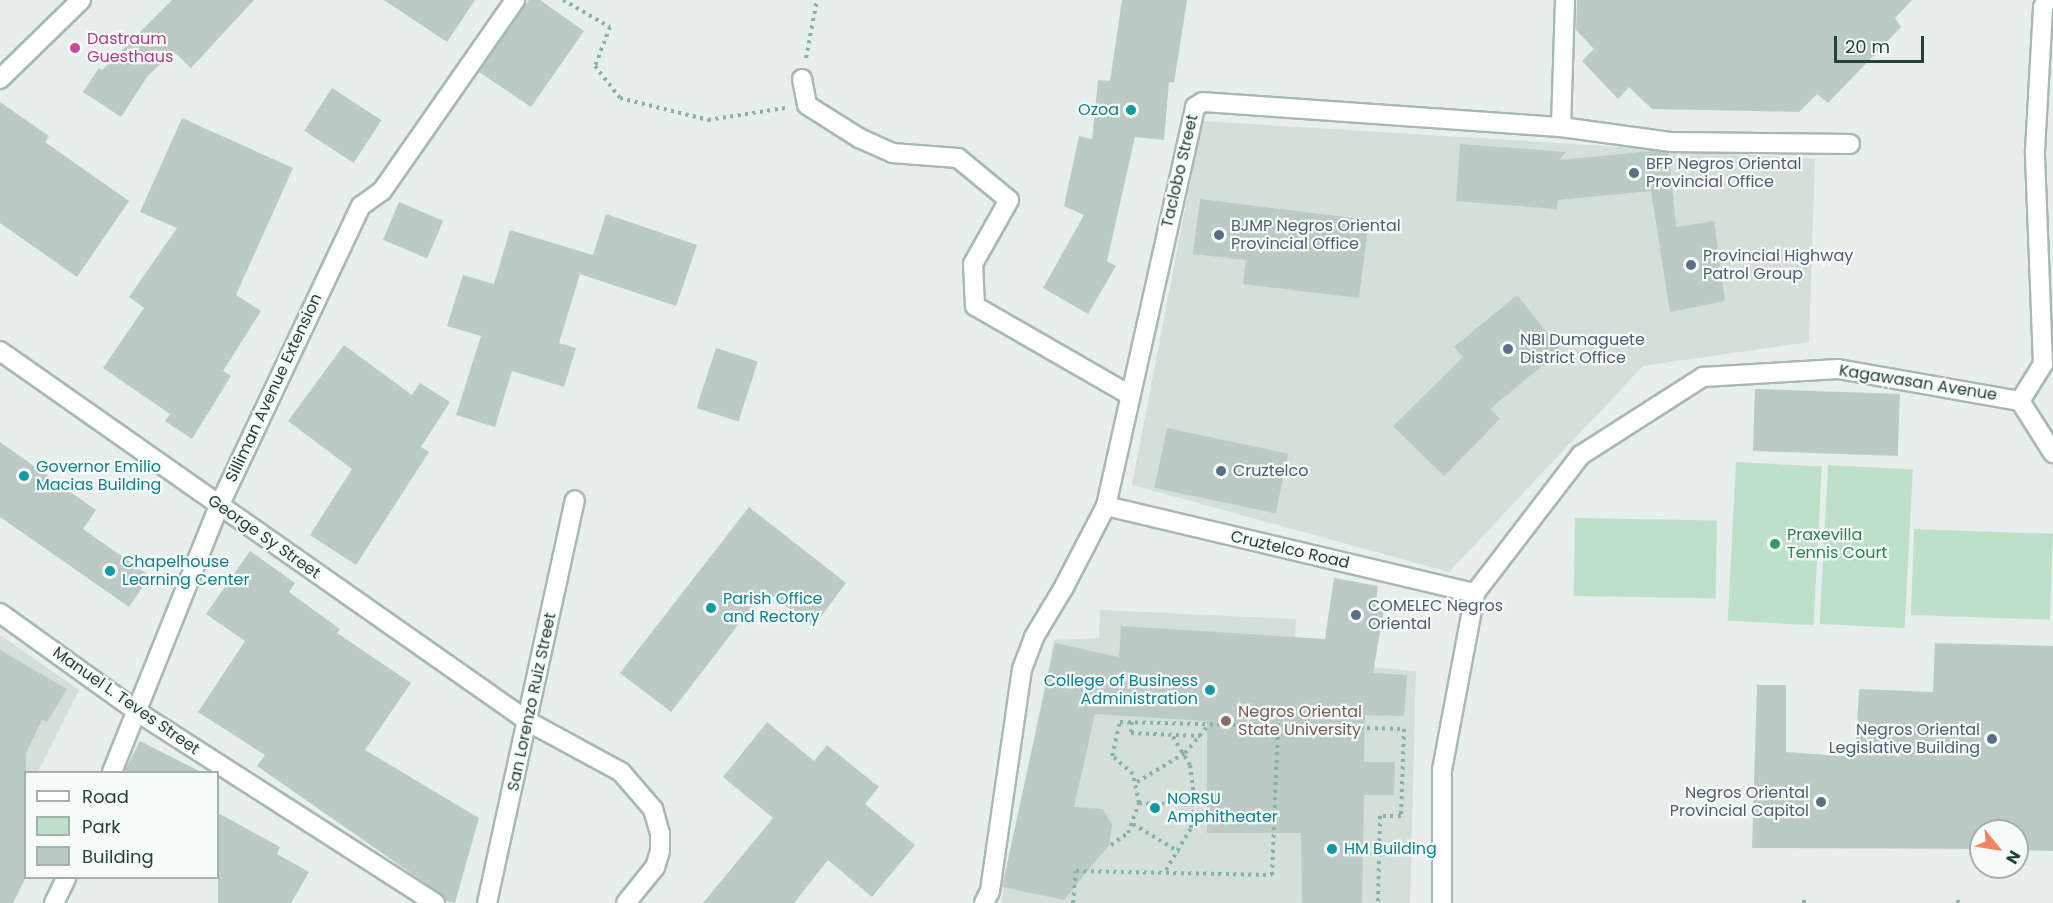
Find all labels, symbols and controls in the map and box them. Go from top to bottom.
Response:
scale bar [1837,24,1927,62]
place label: Dastraum Guesthaus [87,29,173,67]
text: 20 m [1845,34,1890,59]
marker: Dastraum Guesthaus [68,41,82,55]
place label: Ozoa [1078,100,1119,120]
marker: Ozoa [1124,103,1138,117]
street label: Taclobo Street [1158,113,1202,229]
place label: BFP Negros Oriental Provincial Office [1646,154,1801,192]
marker: BFP Negros Oriental Provincial Office [1627,166,1641,180]
place label: BJMP Negros Oriental Provincial Office [1231,216,1401,254]
marker: BJMP Negros Oriental Provincial Office [1212,228,1226,242]
place label: Provincial Highway Patrol Group [1703,246,1853,284]
marker: Provincial Highway Patrol Group [1684,258,1698,272]
street label: Silliman Avenue Extension [222,291,326,485]
place label: NBI Dumaguete District Office [1520,330,1645,368]
marker: NBI Dumaguete District Office [1501,342,1515,356]
street label: Kagawasan Avenue [1838,361,1998,405]
place label: Governor Emilio Macias Building [36,457,161,495]
place label: Cruztelco [1233,461,1308,481]
marker: Cruztelco [1214,464,1228,478]
marker: Governor Emilio Macias Building [17,469,31,483]
street label: George Sy Street [204,491,324,583]
place label: Praxevilla Tennis Court [1787,525,1887,563]
street label: Cruztelco Road [1229,527,1351,573]
marker: Praxevilla Tennis Court [1768,537,1782,551]
place label: Chapelhouse Learning Center [122,552,249,590]
marker: Chapelhouse Learning Center [103,564,117,578]
place label: Parish Office and Rectory [723,589,823,627]
place label: COMELEC Negros Oriental [1368,596,1503,634]
marker: Parish Office and Rectory [704,601,718,615]
marker: COMELEC Negros Oriental [1349,608,1363,622]
street label: San Lorenzo Ruiz Street [504,611,560,793]
street label: Manuel L. Teves Street [49,643,203,759]
place label: College of Business Administration [1044,671,1198,709]
marker: College of Business Administration [1203,683,1217,697]
place label: Negros Oriental State University [1238,702,1362,740]
marker: Negros Oriental State University [1219,714,1233,728]
place label: Negros Oriental Legislative Building [1829,720,1980,758]
marker: Negros Oriental Legislative Building [1985,732,1999,746]
legend [24,771,219,879]
place label: Negros Oriental Provincial Capitol [1670,783,1809,821]
text: Road [82,784,129,809]
place label: NORSU Amphitheater [1167,789,1278,827]
marker: Negros Oriental Provincial Capitol [1814,795,1828,809]
marker: NORSU Amphitheater [1148,801,1162,815]
text: Park [82,814,121,839]
north arrow [1969,819,2029,879]
place label: HM Building [1344,839,1437,859]
marker: HM Building [1325,842,1339,856]
text: Building [82,844,154,869]
text: N [2000,846,2026,868]

